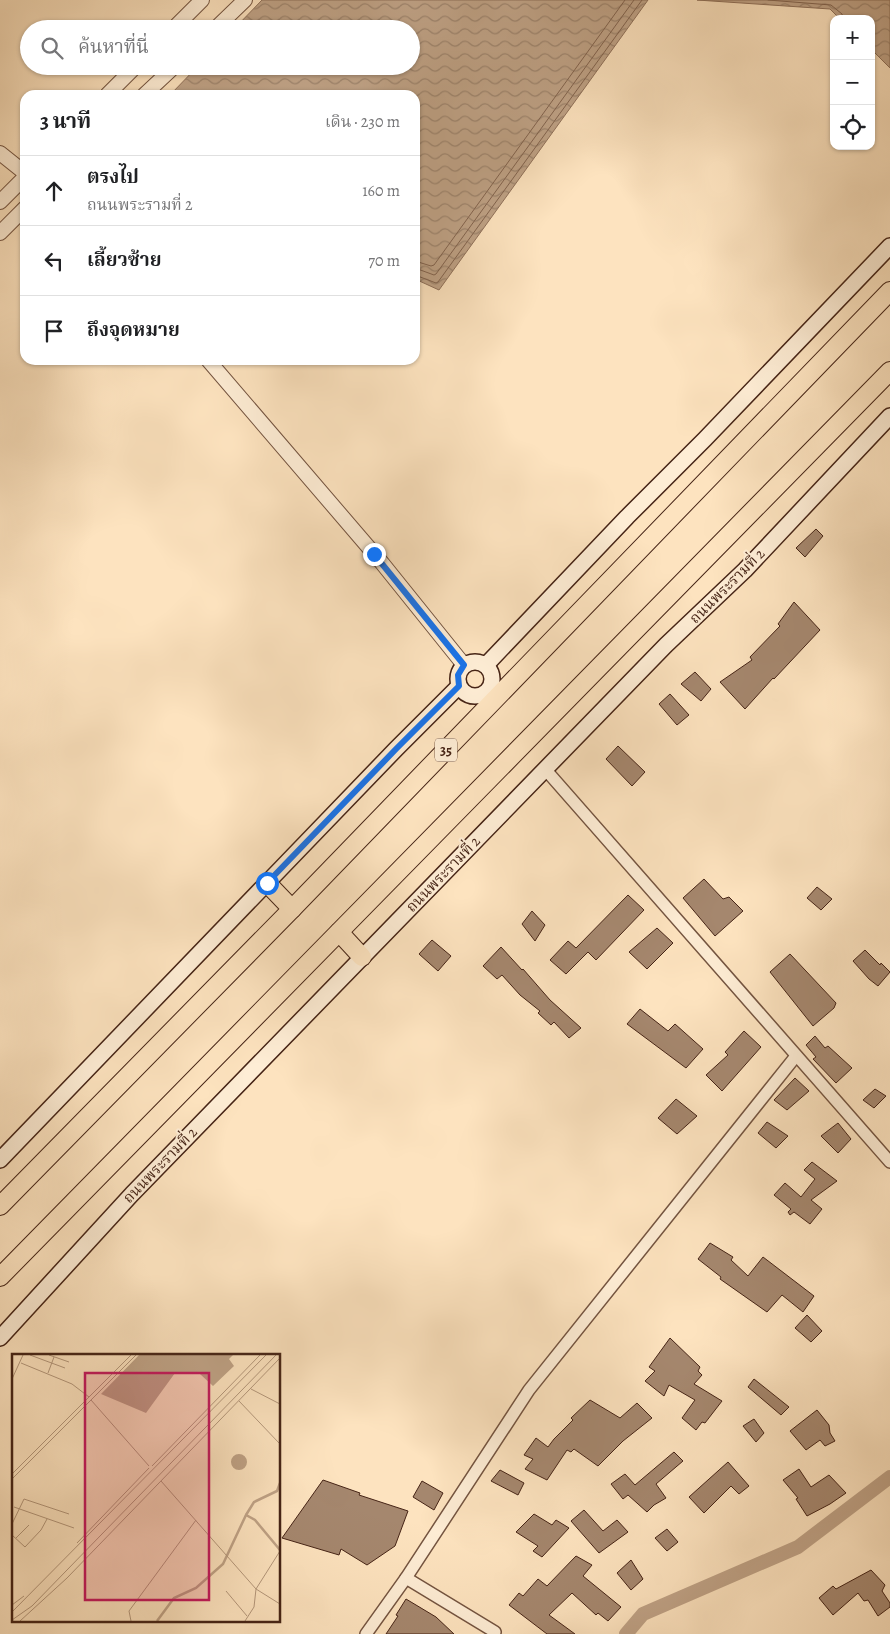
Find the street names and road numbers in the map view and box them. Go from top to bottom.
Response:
street label: ถนนพระรามที่ 2 [684,543,769,628]
road number: 35 [435,738,457,762]
street label: ถนนพระรามที่ 2 [401,831,485,917]
street label: ถนนพระรามที่ 2 [118,1122,202,1208]

